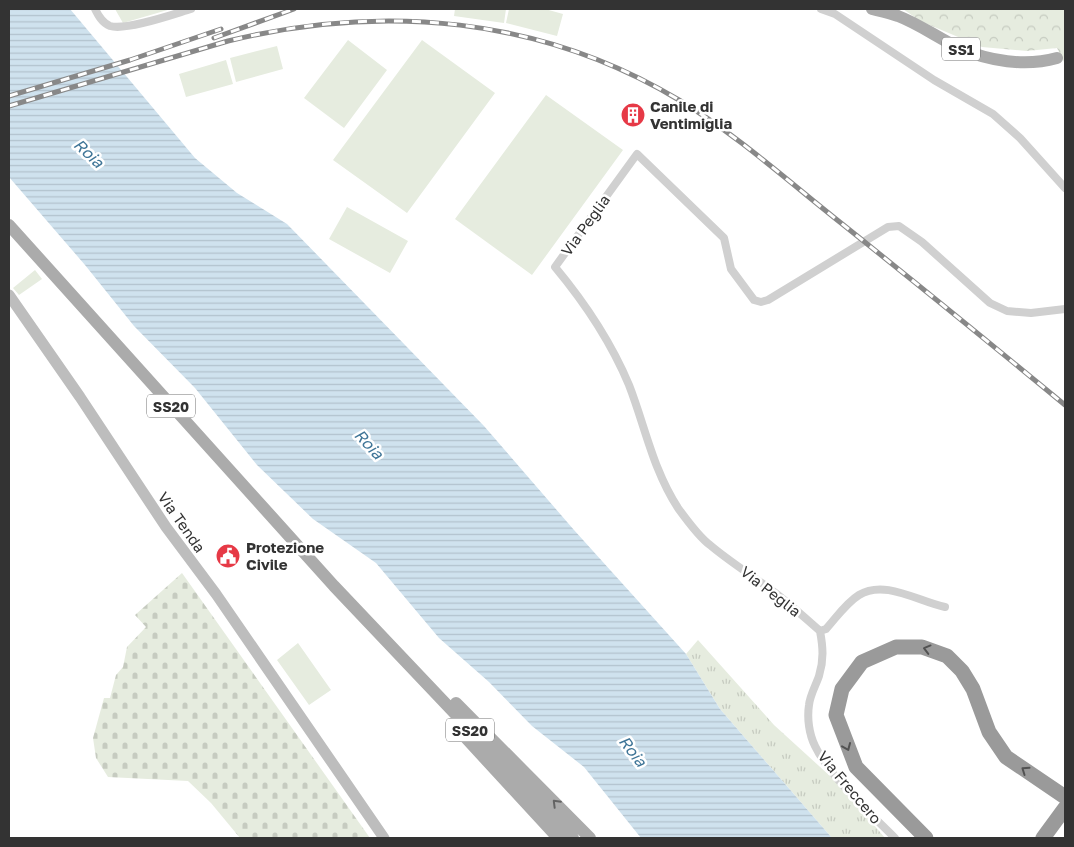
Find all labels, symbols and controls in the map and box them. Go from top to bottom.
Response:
road number: SS1 [942,38,980,61]
place label: Canile di Ventimiglia [650,97,732,132]
building icon: Canile di Ventimiglia [620,102,646,128]
water label: Roia [70,134,109,172]
street label: Via Peglia [557,191,613,259]
road number: SS20 [147,394,195,418]
water label: Roia [350,425,388,464]
street label: Via Tenda [155,488,209,556]
place label: Protezione Civile [246,538,324,573]
public building icon: Protezione Civile [215,543,241,569]
street label: Via Peglia [737,562,805,620]
one-way arrow [922,644,931,655]
road number: SS20 [446,718,494,742]
water label: Roia [615,732,652,771]
one-way arrow [841,742,852,751]
street label: Via Freccero [814,747,886,827]
one-way arrow [1021,767,1030,776]
one-way arrow [553,800,562,809]

